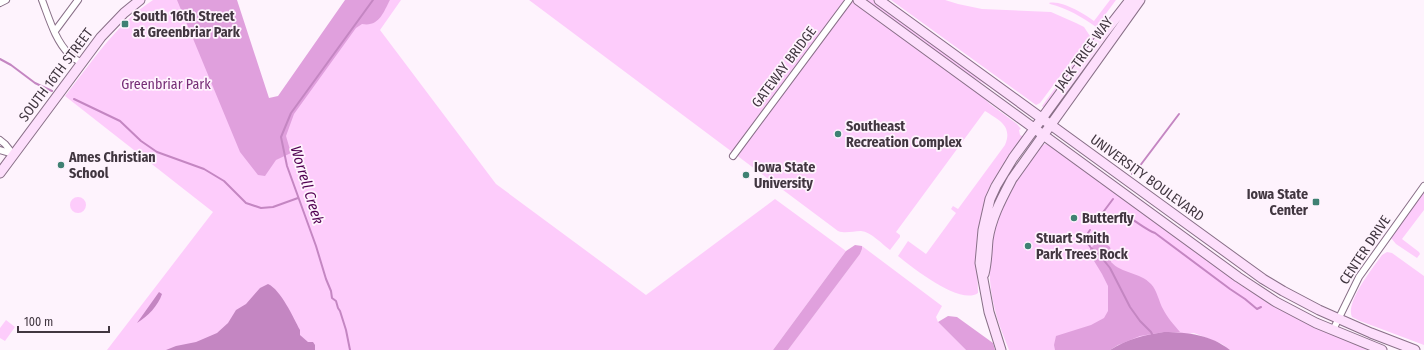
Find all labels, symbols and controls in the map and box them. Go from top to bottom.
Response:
place label: South 16th Street at Greenbriar Park [133,8,241,41]
street label: JACK TRICE WAY [1051,13,1117,94]
marker: South 16th Street at Greenbriar Park [120,19,130,29]
street label: GATEWAY BRIDGE [748,23,820,111]
street label: SOUTH 16TH STREET [15,25,97,125]
park label: Greenbriar Park [121,76,211,93]
place label: Southeast Recreation Complex [846,118,962,151]
marker: Southeast Recreation Complex [833,129,843,139]
street label: UNIVERSITY BOULEVARD [1087,131,1207,225]
water label: Worrell Creek [287,144,328,227]
place label: Ames Christian School [68,149,156,182]
place label: Iowa State University [754,159,815,192]
marker: Ames Christian School [56,160,66,170]
marker: Iowa State University [741,170,751,180]
place label: Iowa State Center [1247,186,1309,219]
marker: Iowa State Center [1311,197,1321,207]
place label: Butterfly [1082,210,1134,227]
street label: CENTER DRIVE [1336,212,1394,288]
marker: Butterfly [1069,213,1079,223]
place label: Stuart Smith Park Trees Rock [1036,230,1129,263]
marker: Stuart Smith Park Trees Rock [1023,241,1033,251]
scale bar [18,308,109,334]
text: 100 m [24,315,53,329]

